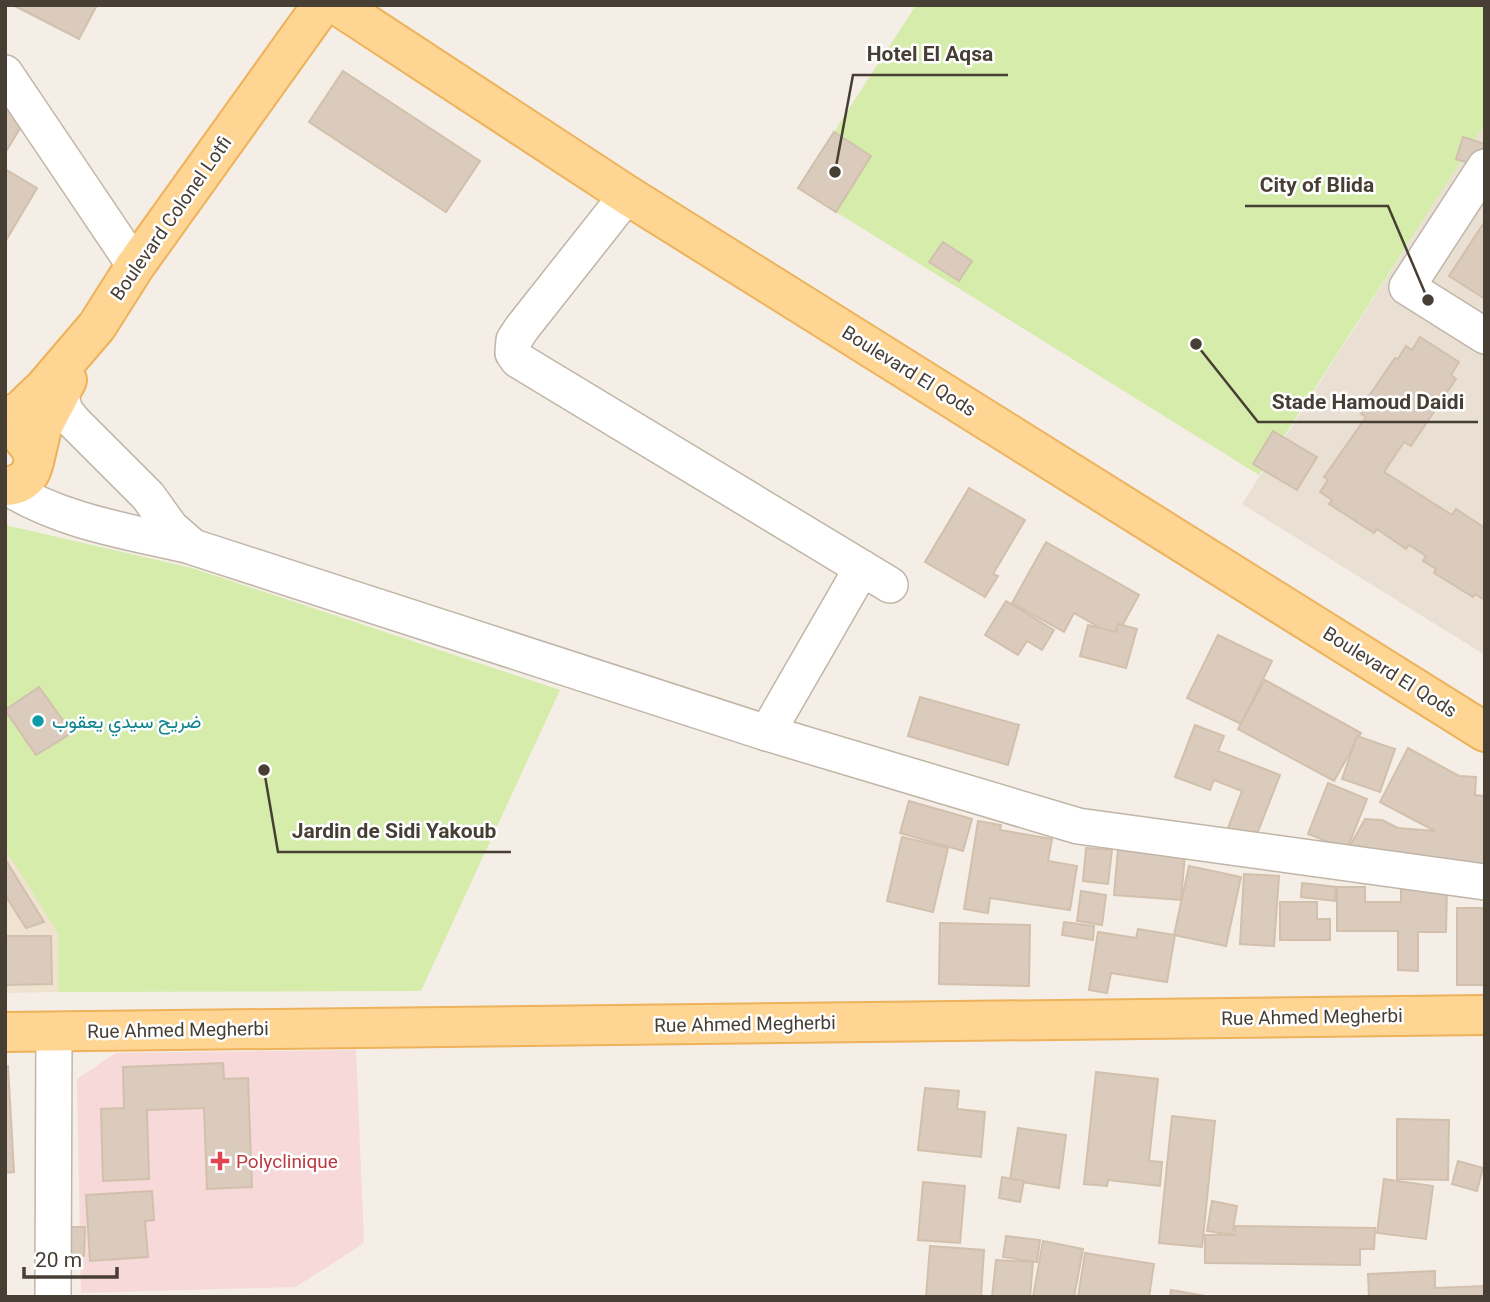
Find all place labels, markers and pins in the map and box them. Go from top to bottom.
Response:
callout: Hotel El Aqsa [853,33,1008,75]
callout: City of Blida [1245,164,1388,206]
callout: Stade Hamoud Daidi [1258,380,1478,422]
place label: ضريح سيدي يعقوب [52,710,201,737]
marker: ضريح سيدي يعقوب [30,713,46,729]
callout: Jardin de Sidi Yakoub [278,810,511,852]
place label: Polyclinique [236,1150,338,1173]
marker: Polyclinique [210,1151,230,1171]

